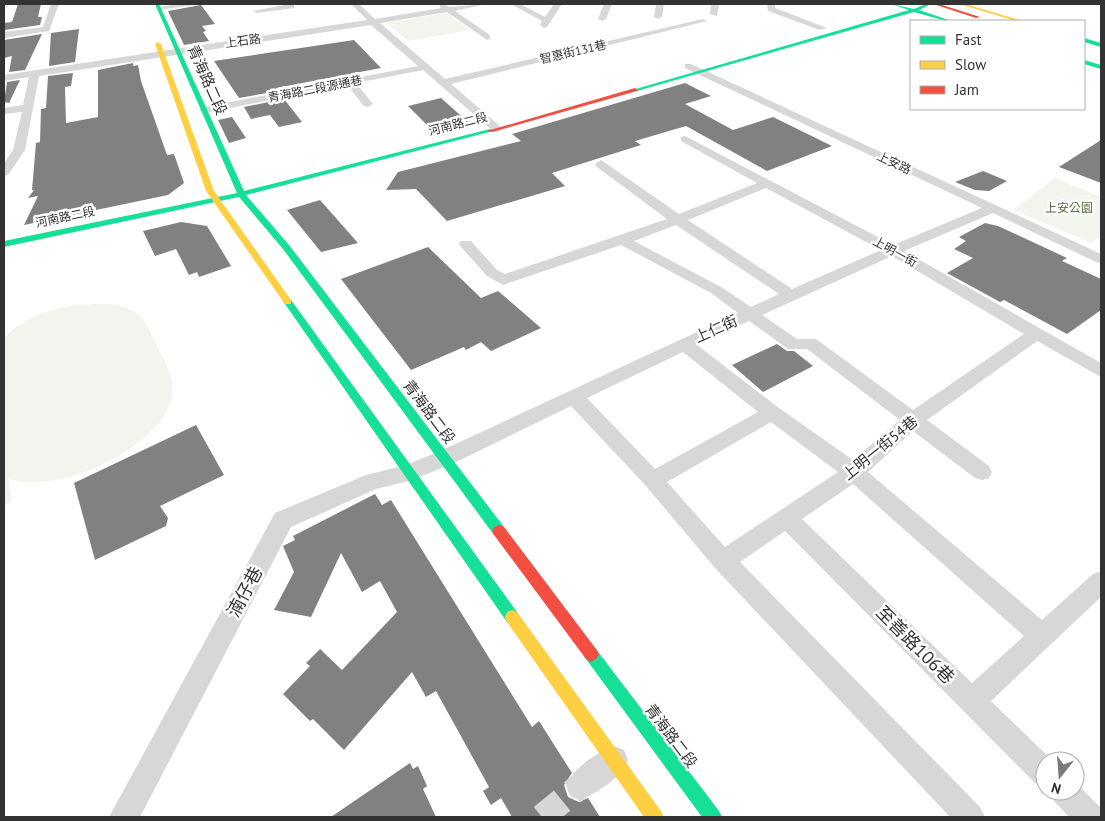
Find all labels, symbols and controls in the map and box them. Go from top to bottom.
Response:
legend [910,20,1085,110]
text: Fast [955,30,982,49]
street label: 上石路 [224,31,262,50]
street label: 智惠街131巷 [538,37,608,66]
street label: 青海路二段 [184,42,231,118]
text: Slow [955,55,986,74]
street label: 青海路二段源通巷 [266,72,363,105]
text: Jam [954,80,979,99]
street label: 河南路二段 [427,109,489,138]
street label: 上安路 [875,148,914,177]
park label: 上安公園 [1045,200,1093,215]
street label: 河南路二段 [34,203,96,230]
street label: 上明一街 [871,233,920,270]
street label: 上仁街 [691,311,740,346]
street label: 青海路二段 [399,376,460,447]
street label: 上明一街54巷 [838,411,921,484]
street label: 湳仔巷 [222,563,267,621]
street label: 至善路106巷 [871,601,959,689]
street label: 青海路二段 [641,700,702,771]
north arrow [1035,751,1085,801]
text: N [1049,778,1063,798]

